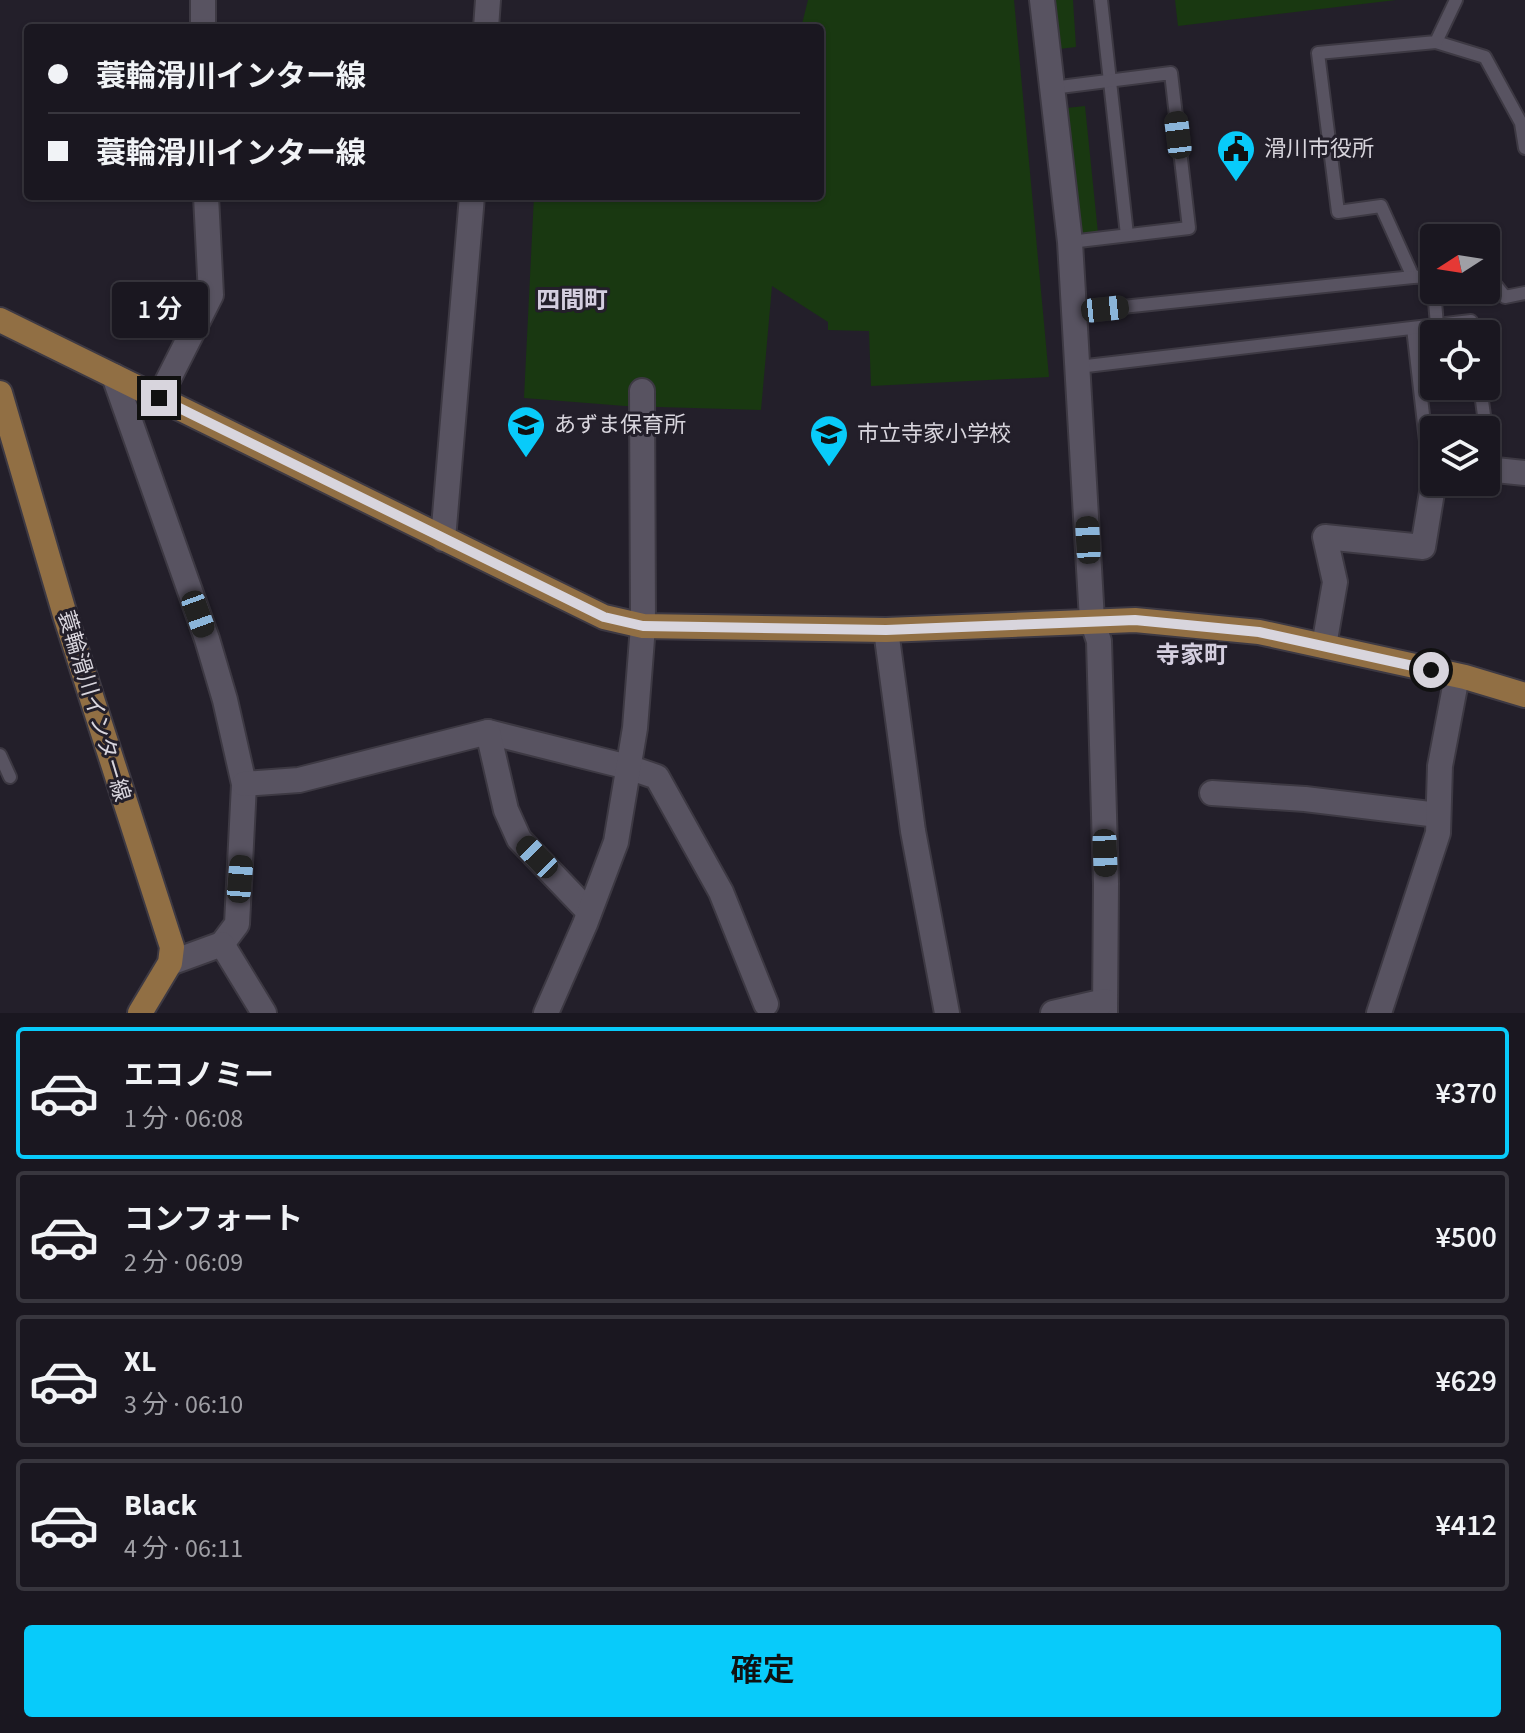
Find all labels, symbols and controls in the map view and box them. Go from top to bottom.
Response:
text: 蓑輪滑川インター線 [96,55,366,98]
car [1163,110,1193,160]
public building icon: 滑川市役所 [1215,128,1257,183]
text: 蓑輪滑川インター線 [96,132,366,175]
place label: 滑川市役所 [1264,133,1374,165]
north arrow [1420,224,1500,304]
map controls [1420,224,1500,496]
callout: 1 分 [111,282,207,338]
district label: 四間町 [536,283,608,318]
text: 1 分 [138,291,182,328]
car [1080,295,1130,323]
button: locate [1420,320,1500,400]
route end [141,380,177,416]
school or university icon: あずま保育所 [505,404,547,459]
place label: あずま保育所 [554,409,686,441]
school or university icon: 市立寺家小学校 [808,413,850,468]
button: layers [1420,416,1500,496]
place label: 市立寺家小学校 [857,418,1011,450]
car [1075,515,1101,565]
car [179,587,217,641]
street label: 蓑輪滑川インター線 [50,607,138,805]
district label: 寺家町 [1156,638,1228,673]
route start [1413,652,1449,688]
car [1092,829,1118,877]
car [512,831,562,883]
car [226,854,254,904]
text: エコノミー [124,1054,274,1097]
icon: car [28,1057,100,1129]
text: ¥370 [1435,1072,1497,1115]
text: 1 分 · 06:08 [124,1100,243,1137]
text: コンフォート [124,1198,303,1241]
icon: car [28,1201,100,1273]
text: ¥500 [1435,1216,1497,1259]
text: 2 分 · 06:09 [124,1244,243,1281]
text: XL [124,1340,157,1383]
icon: car [28,1345,100,1417]
text: ¥629 [1435,1360,1497,1403]
text: 3 分 · 06:10 [124,1386,243,1423]
text: Black [124,1484,197,1527]
icon: car [28,1489,100,1561]
text: ¥412 [1435,1504,1497,1547]
text: 4 分 · 06:11 [124,1530,243,1567]
button: 確定 [24,1625,1501,1717]

